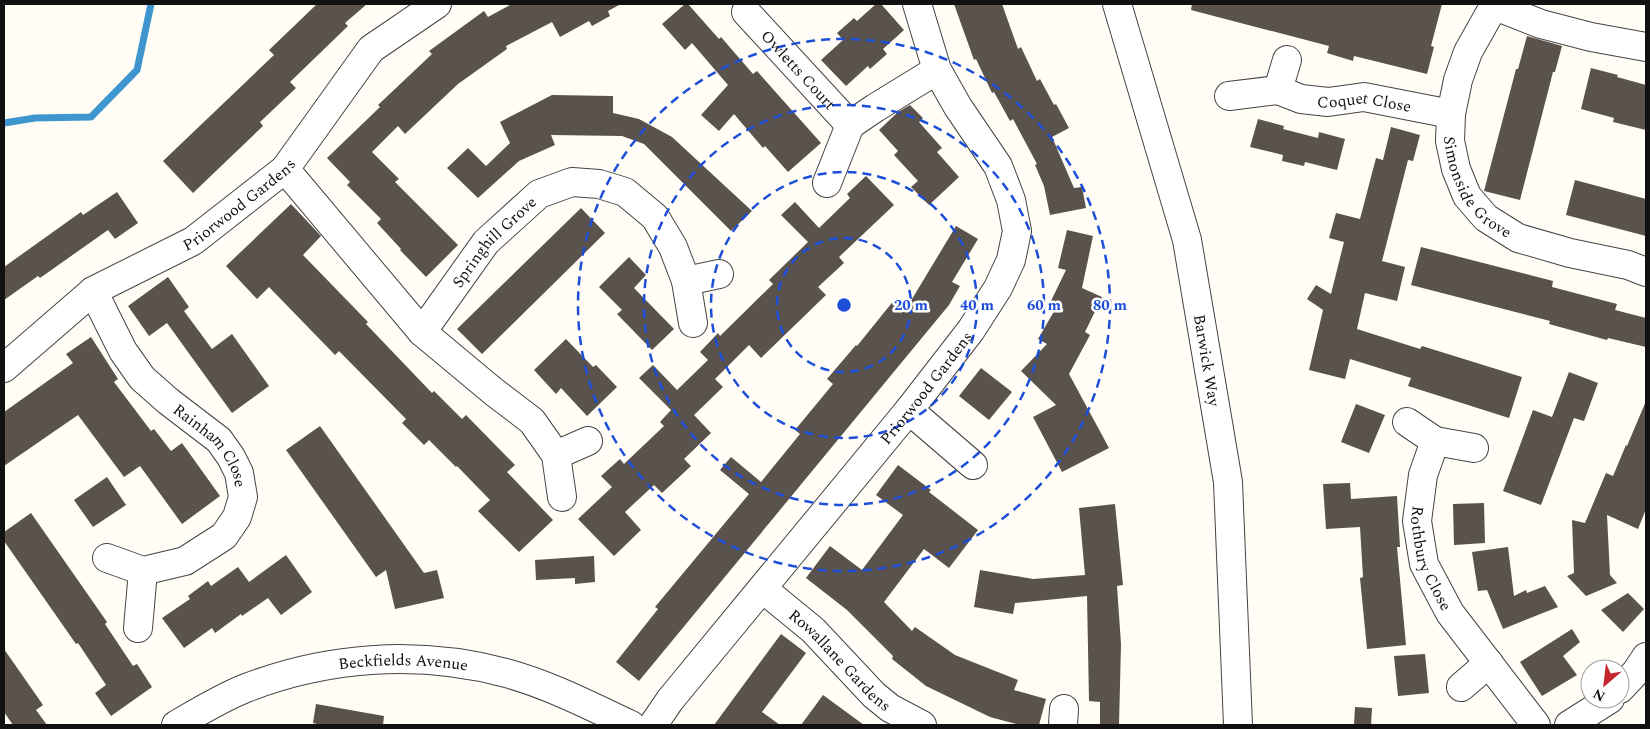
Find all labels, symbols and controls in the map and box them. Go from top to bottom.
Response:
street label: Owletts Court [755,25,841,116]
street label: Coquet Close [1316,86,1413,119]
street label: Simonside Grove [1437,136,1516,244]
street label: Priorwood Gardens [179,154,302,257]
street label: Springhill Grove [446,191,542,293]
text: 20 m [894,294,929,317]
text: 40 m [960,294,995,317]
text: 60 m [1027,294,1062,317]
text: 80 m [1093,294,1128,317]
centre of rings [835,296,853,314]
street label: Barwick Way [1187,312,1226,410]
street label: Priorwood Gardens [874,326,979,450]
street label: Rainham Close [168,398,252,489]
street label: Rothbury Close [1404,504,1458,615]
street label: Rowallane Gardens [783,604,896,717]
street label: Beckfields Avenue [337,648,470,678]
north arrow [1580,659,1630,709]
text: N [1589,683,1609,707]

